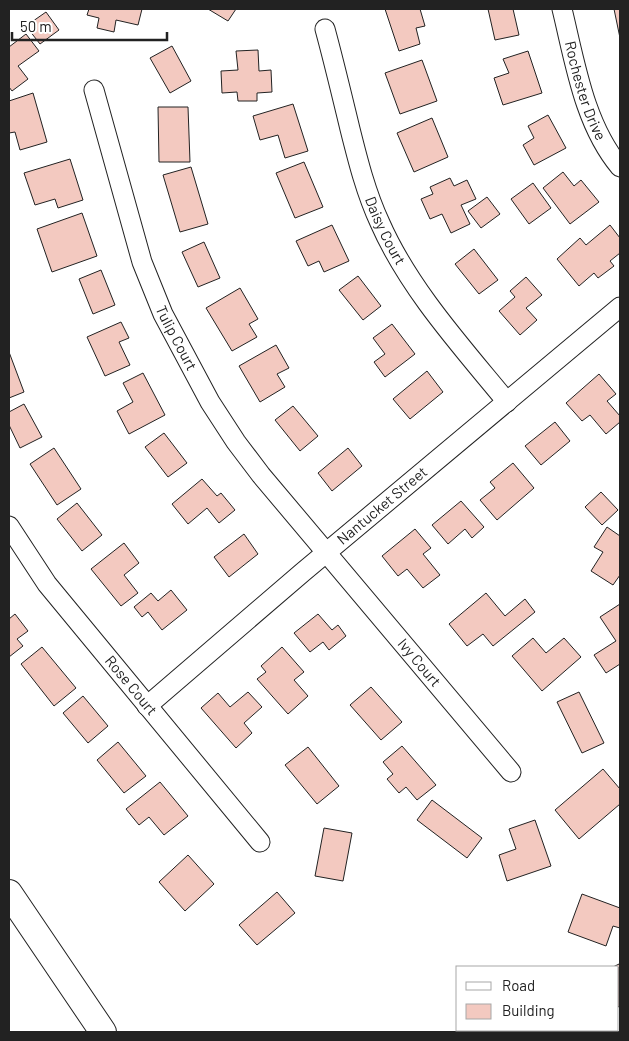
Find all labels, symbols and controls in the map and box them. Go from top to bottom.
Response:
scale bar [12,10,168,42]
text: 50 m [20,17,52,35]
street label: Rochester Drive [562,39,610,143]
street label: Daisy Court [362,194,410,268]
street label: Tulip Court [153,303,201,373]
street label: Nantucket Street [333,462,430,548]
street label: Ivy Court [394,634,445,690]
street label: Rose Court [102,651,161,718]
legend [456,966,619,1031]
text: Road [502,976,535,994]
text: Building [502,1001,555,1019]

